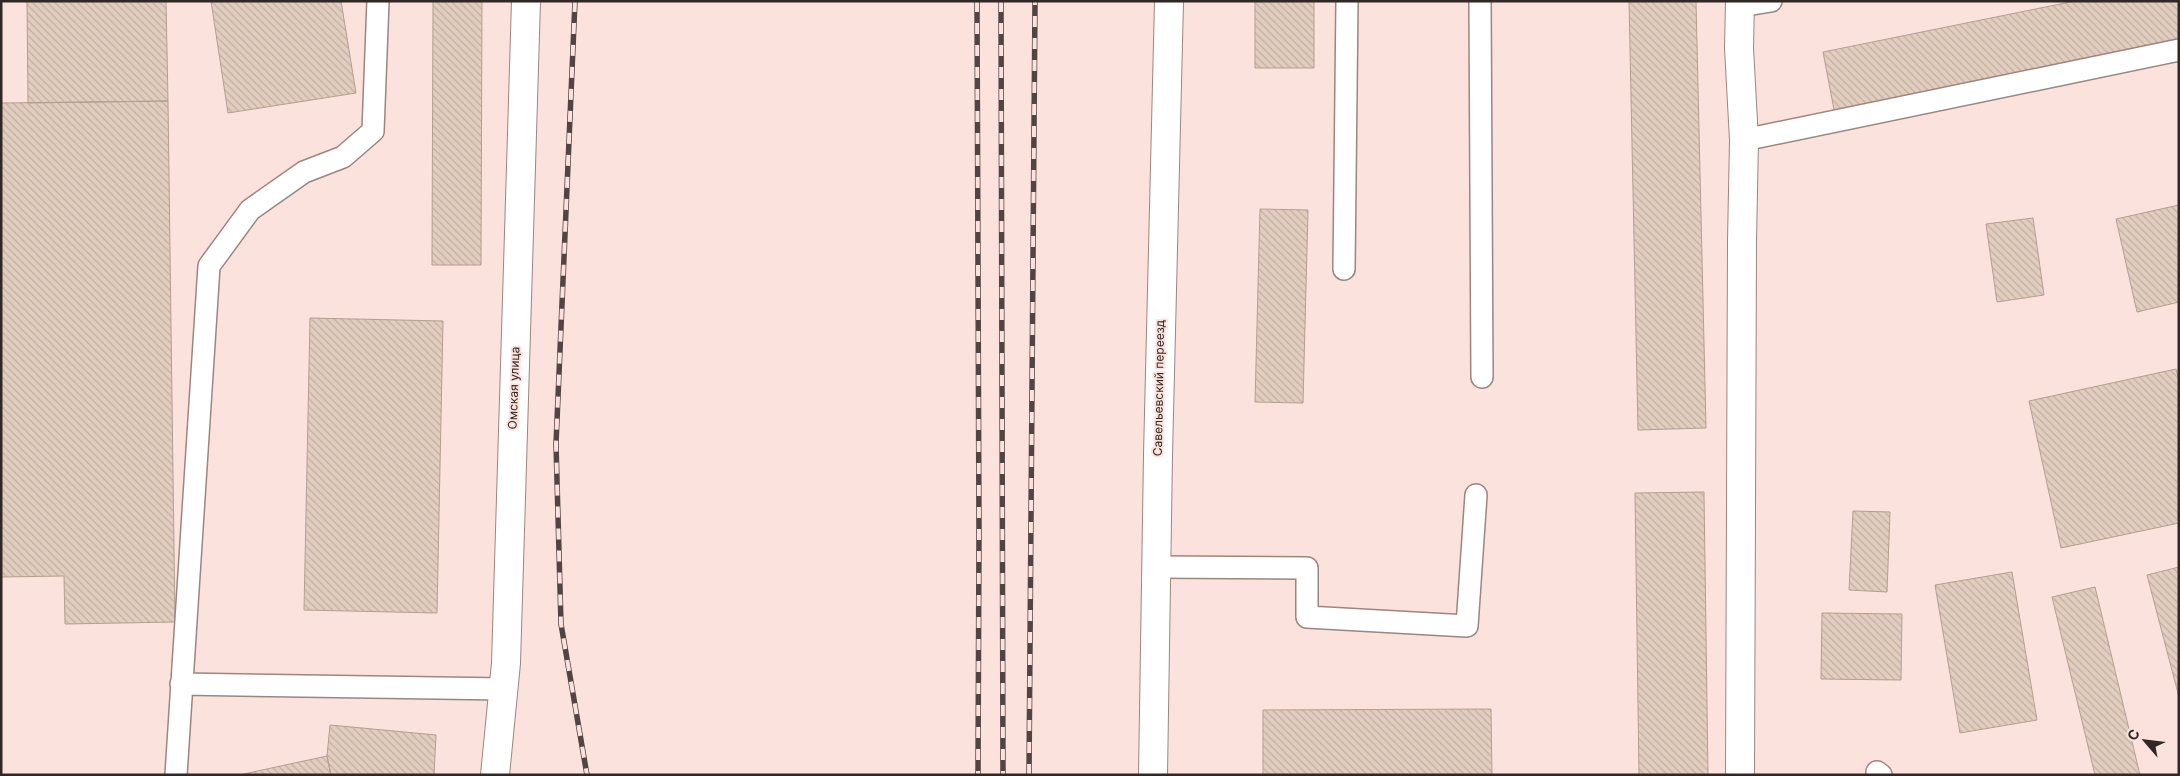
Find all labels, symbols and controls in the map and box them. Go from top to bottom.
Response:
street label: Савельевский переезд [1150,319,1167,456]
street label: Омская улица [505,346,522,430]
north arrow [2120,716,2170,766]
text: С [2123,726,2143,743]

